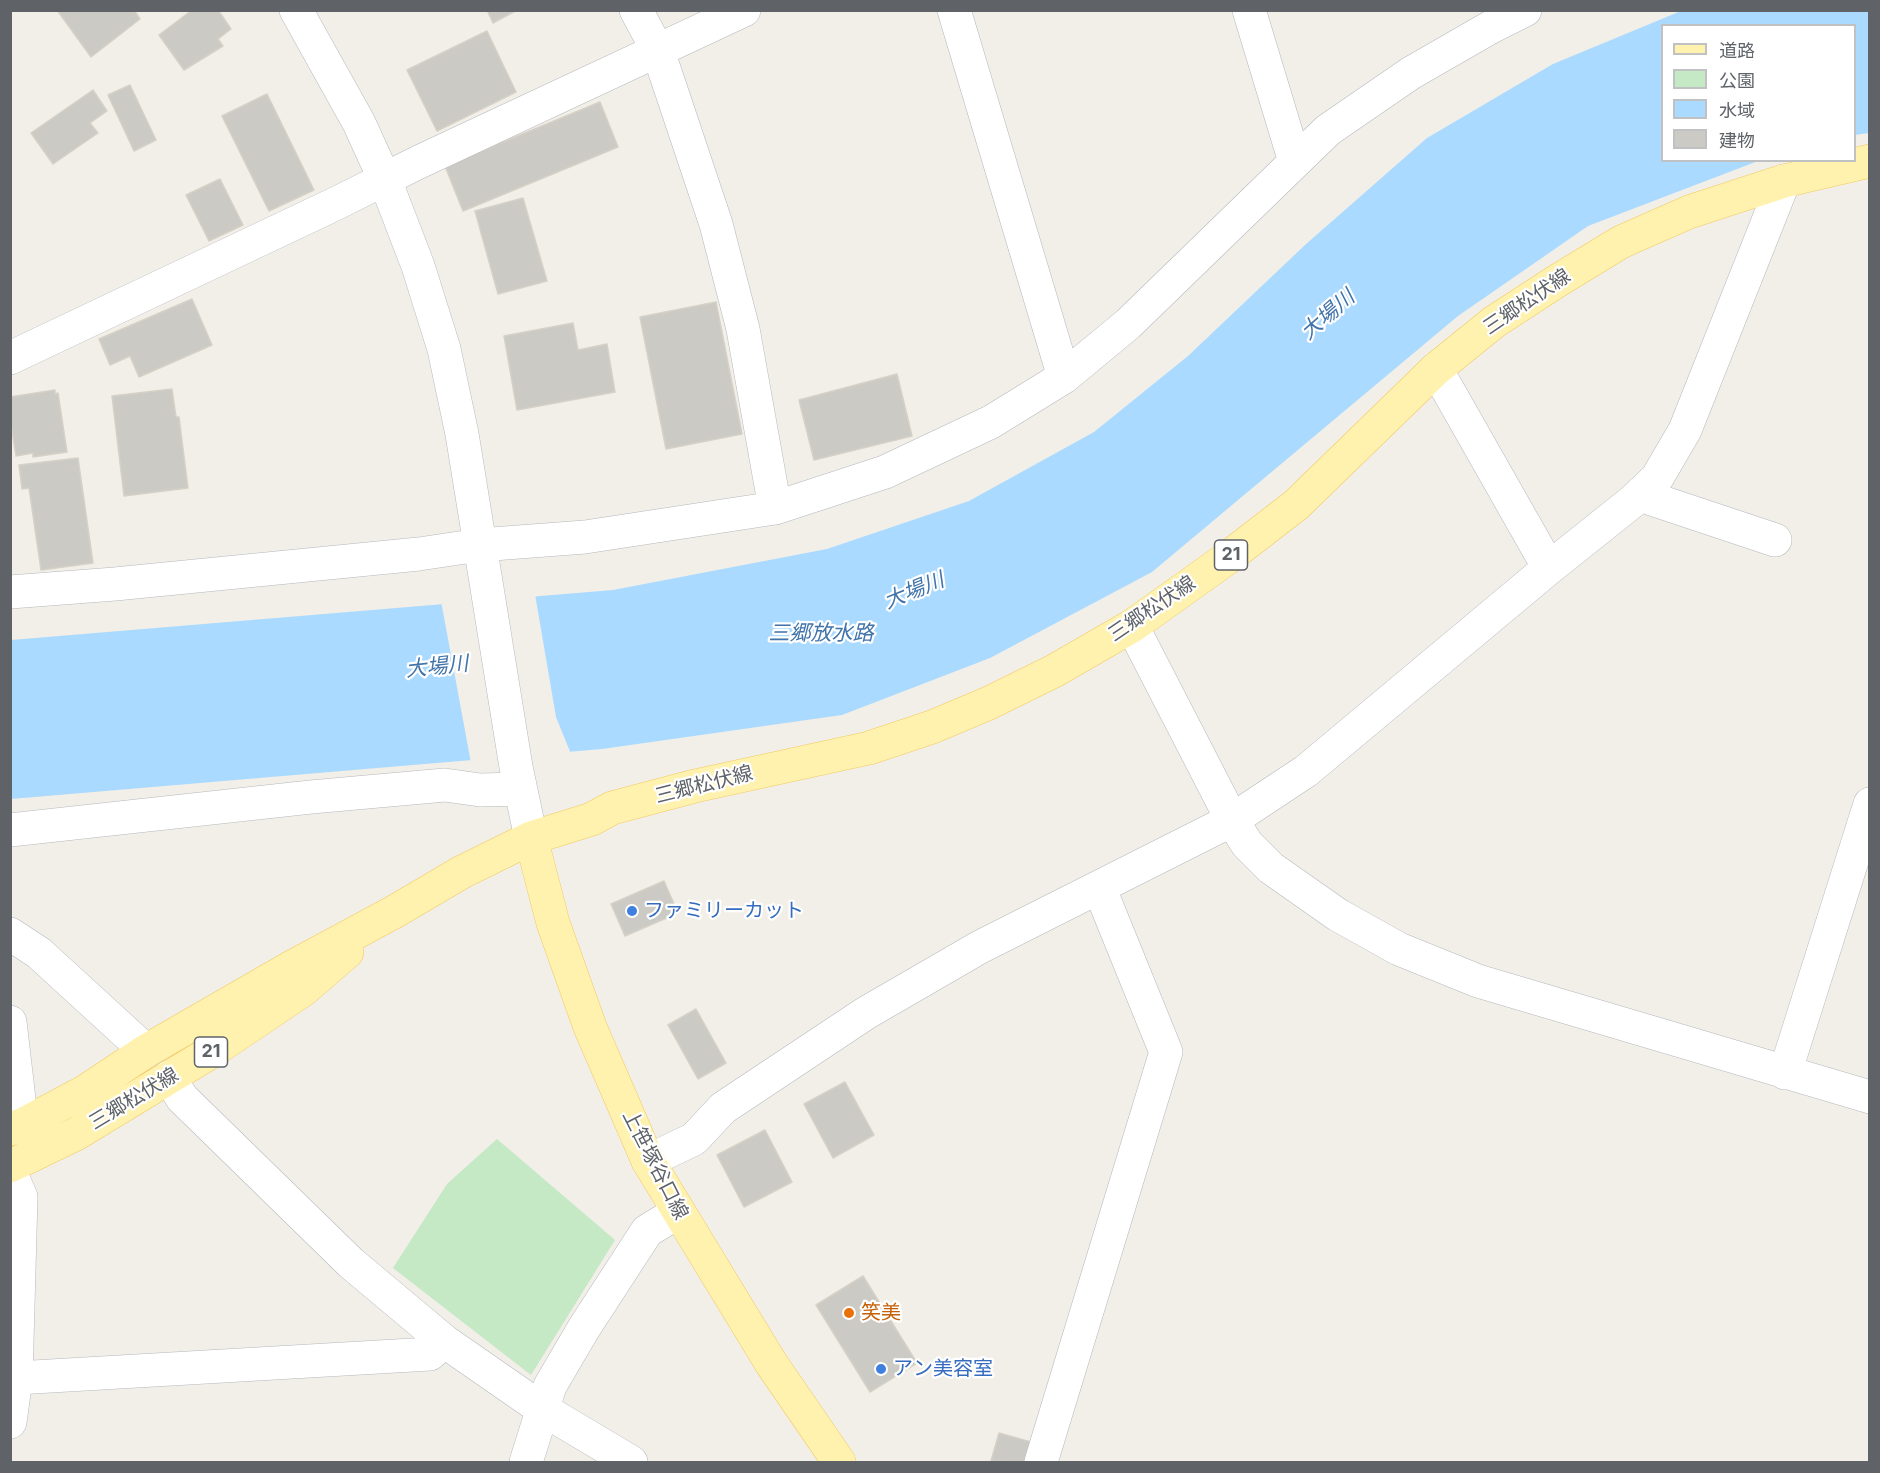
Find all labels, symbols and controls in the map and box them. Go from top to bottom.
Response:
legend [1661,24,1856,162]
text: 道路 [1719,40,1755,61]
text: 公園 [1719,70,1755,91]
text: 水域 [1719,100,1755,121]
text: 建物 [1719,130,1755,151]
street label: 三郷松伏線 [1479,264,1575,340]
water label: 大場川 [1296,285,1360,345]
road number: 21 [1214,540,1248,570]
water label: 大場川 [880,568,948,614]
street label: 三郷松伏線 [1104,571,1200,647]
water label: 三郷放水路 [769,621,873,647]
water label: 大場川 [404,651,470,683]
street label: 三郷松伏線 [653,761,755,809]
place label: ファミリーカット [644,899,804,923]
marker: ファミリーカット [625,904,639,918]
road number: 21 [194,1037,228,1067]
street label: 三郷松伏線 [85,1063,183,1135]
street label: 上笹塚谷口線 [617,1106,693,1224]
place label: 笑美 [861,1301,901,1325]
marker: 笑美 [842,1306,856,1320]
place label: アン美容室 [893,1357,993,1381]
marker: アン美容室 [874,1362,888,1376]

